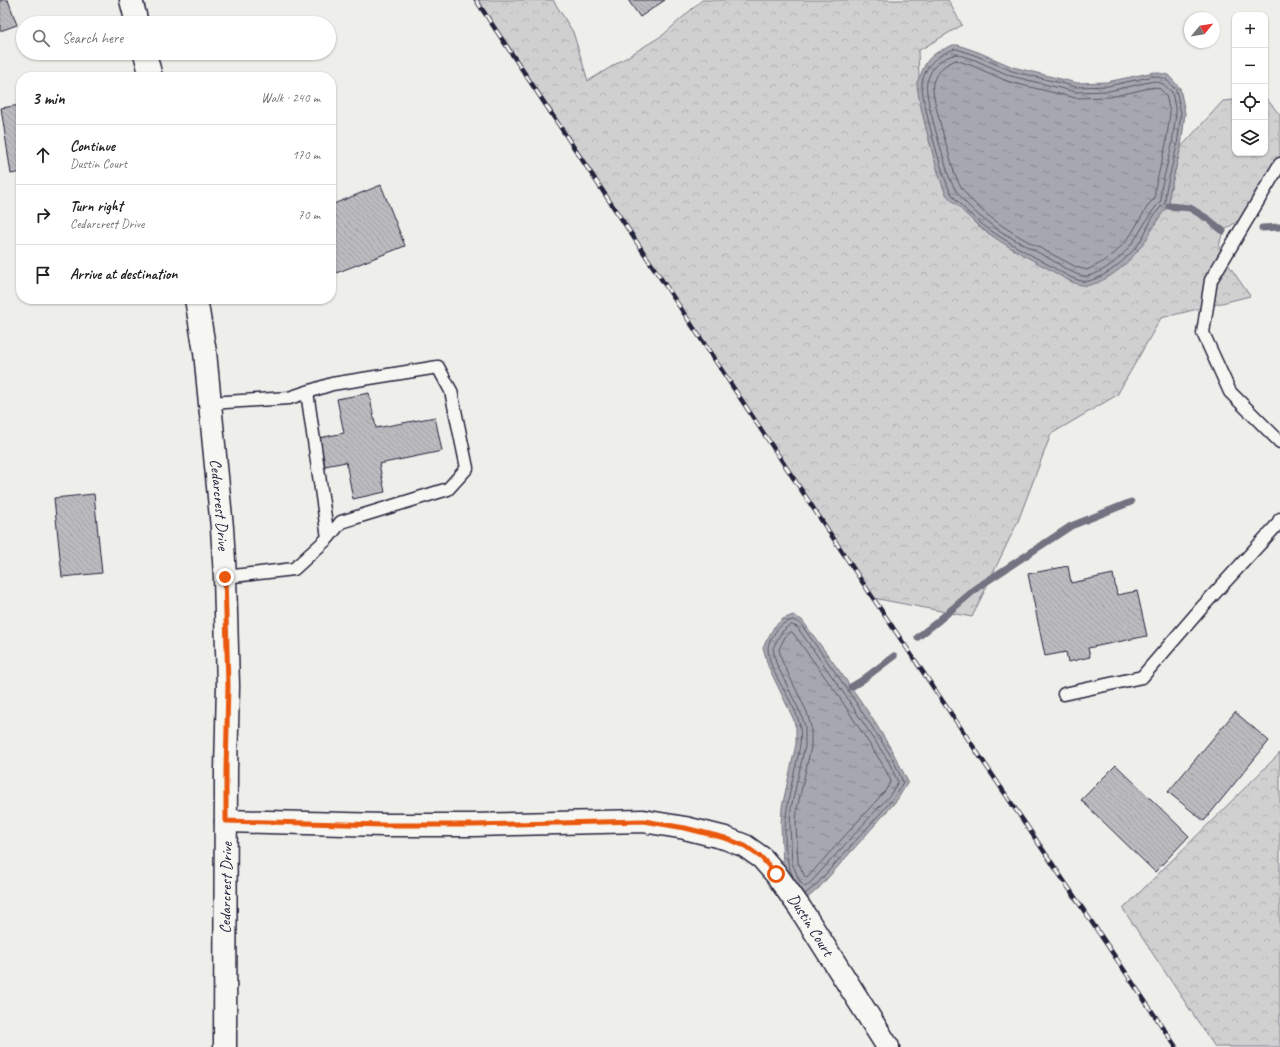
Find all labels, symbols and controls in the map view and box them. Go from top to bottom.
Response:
north arrow [1184,12,1220,48]
map controls [1232,12,1268,156]
button: + [1232,12,1268,48]
search box [16,16,336,60]
icon: search [30,27,52,49]
text: Search here [62,29,123,48]
button: − [1232,48,1268,84]
button: locate [1232,84,1268,120]
text: 3 min [32,88,65,109]
text: Walk · 240 m [261,90,320,106]
button: layers [1232,120,1268,156]
text: Continue [70,137,115,156]
icon: ahead [32,144,54,166]
text: 170 m [292,147,320,163]
text: Dustin Court [70,156,127,172]
text: Turn right [70,197,123,216]
icon: right [32,204,54,226]
text: 70 m [298,207,320,223]
text: Cedarcrest Drive [70,216,144,232]
icon: arrive [32,264,54,286]
text: Arrive at destination [70,265,177,284]
street label: Cedarcrest Drive [205,458,233,553]
route end [216,568,234,586]
street label: Cedarcrest Drive [215,840,237,934]
route start [767,865,785,883]
street label: Dustin Court [783,890,839,961]

